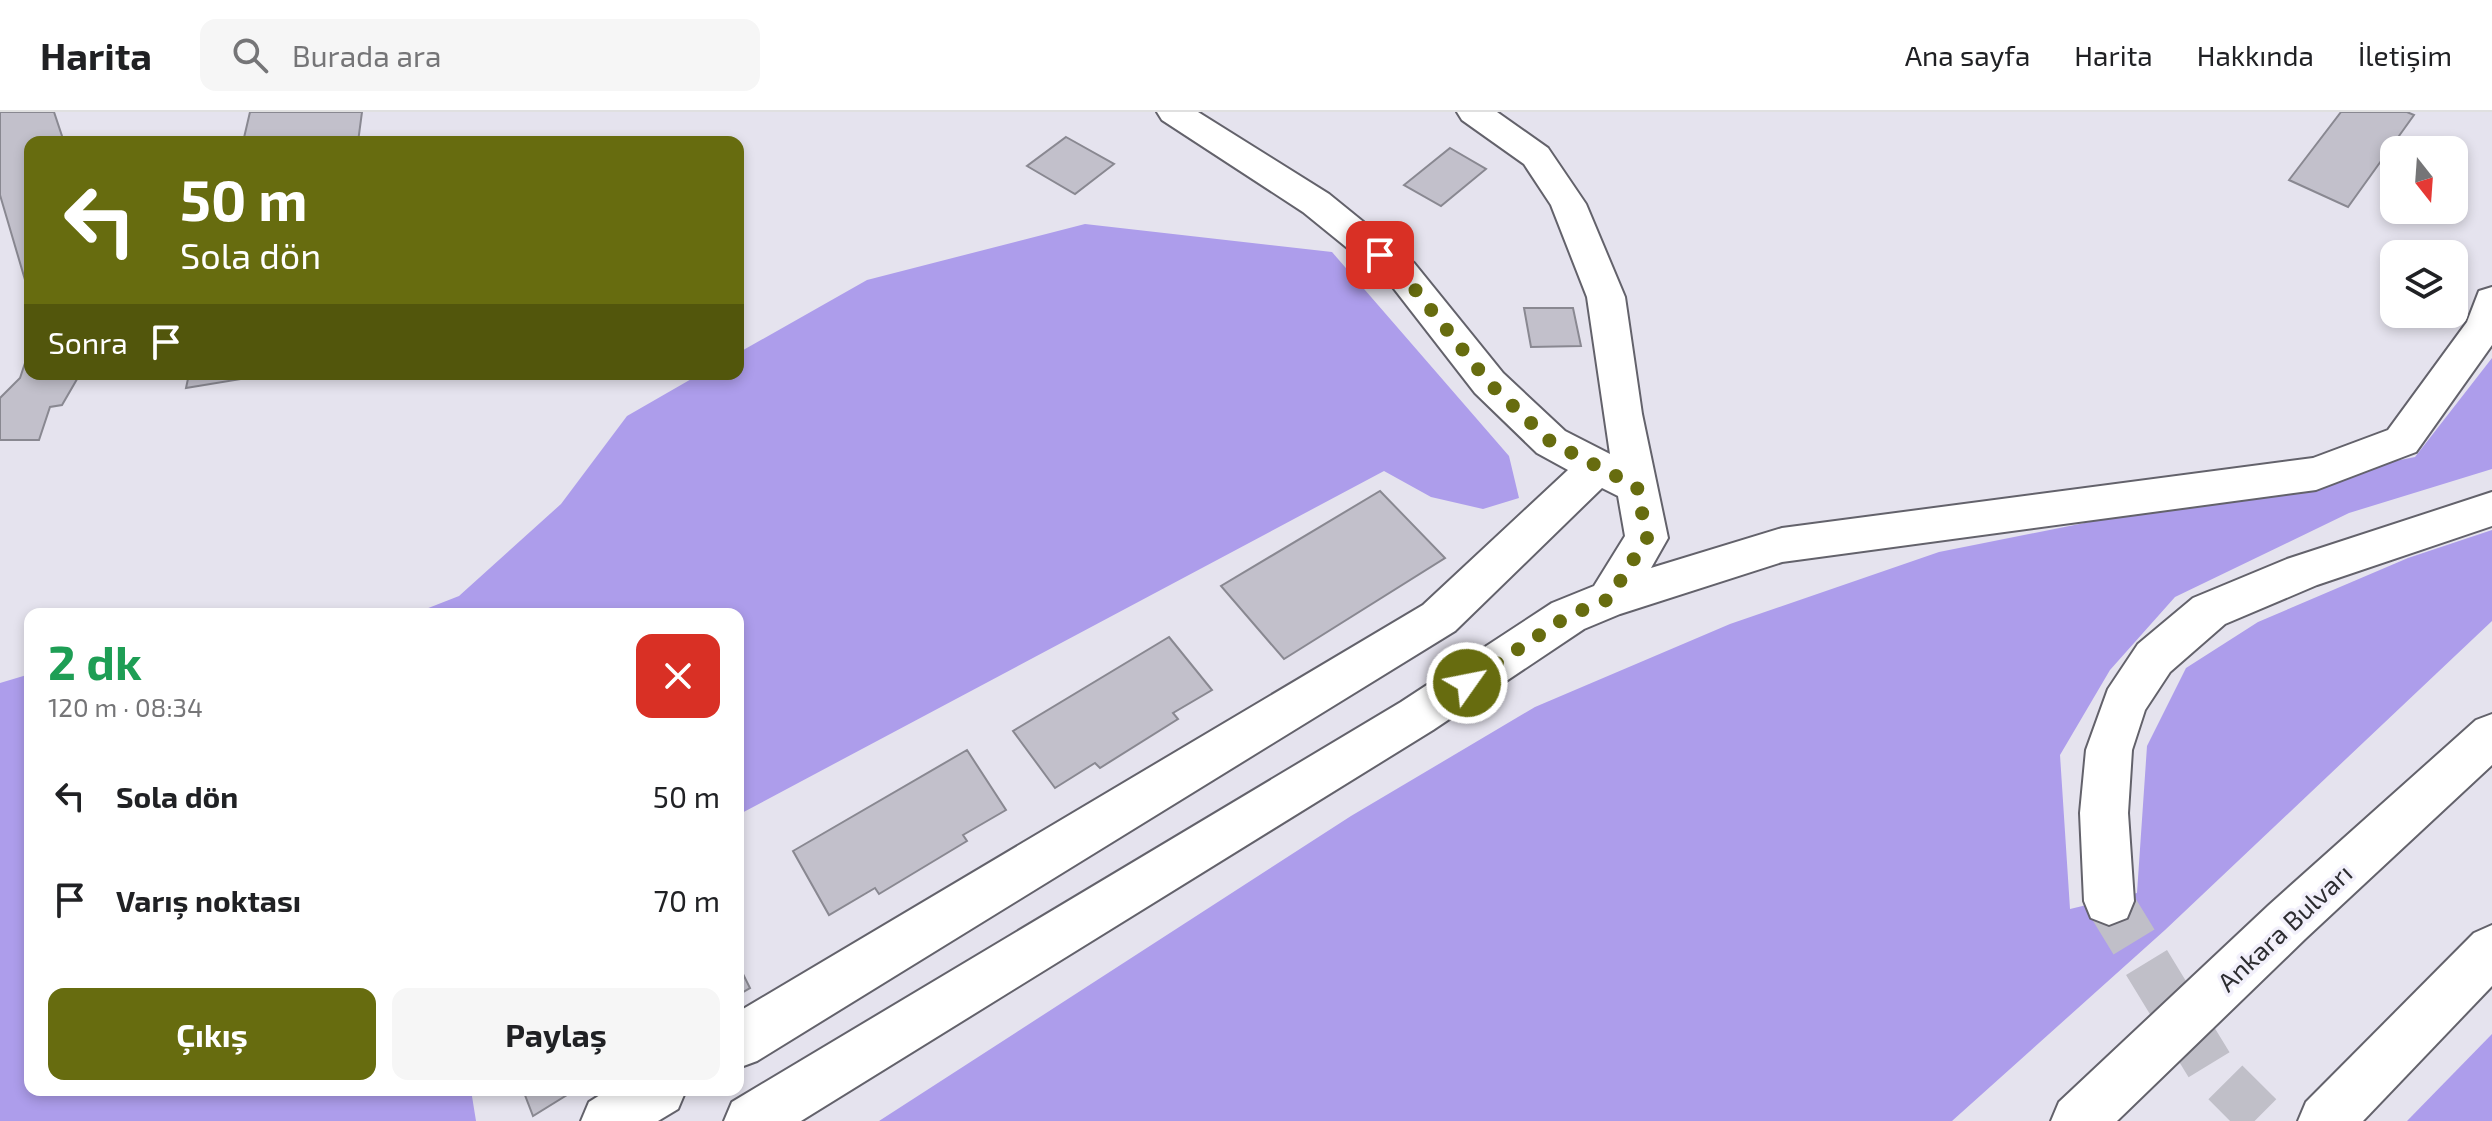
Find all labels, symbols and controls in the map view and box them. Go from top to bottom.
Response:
search box [200,19,760,91]
text: Harita [40,32,152,78]
icon: search [228,33,272,77]
text: Burada ara [292,37,441,73]
text: Ana sayfa [1905,38,2030,72]
text: Harita [2074,38,2153,72]
text: Hakkında [2197,38,2314,72]
text: İletişim [2358,38,2452,72]
north arrow [2380,136,2468,224]
map controls [2380,136,2468,328]
text: 50 m [180,165,308,232]
icon: left [48,168,152,272]
pin [1346,221,1414,289]
text: Sola dön [180,233,321,276]
icon: arrive [1358,233,1402,277]
button: layers [2380,240,2468,328]
icon: arrive [144,320,188,364]
text: Sonra [48,324,128,360]
text: 2 dk [48,632,142,690]
button: close [636,634,720,718]
position arrow [1425,641,1509,725]
text: 120 m · 08:34 [48,691,203,722]
icon: left [48,774,92,818]
text: Sola dön [116,778,238,814]
text: 50 m [653,778,720,814]
street label: Ankara Bulvarı [2210,857,2358,997]
icon: arrive [48,878,92,922]
text: Varış noktası [116,882,301,918]
text: 70 m [654,882,720,918]
button: Çıkış [48,988,376,1080]
button: Paylaş [392,988,720,1080]

